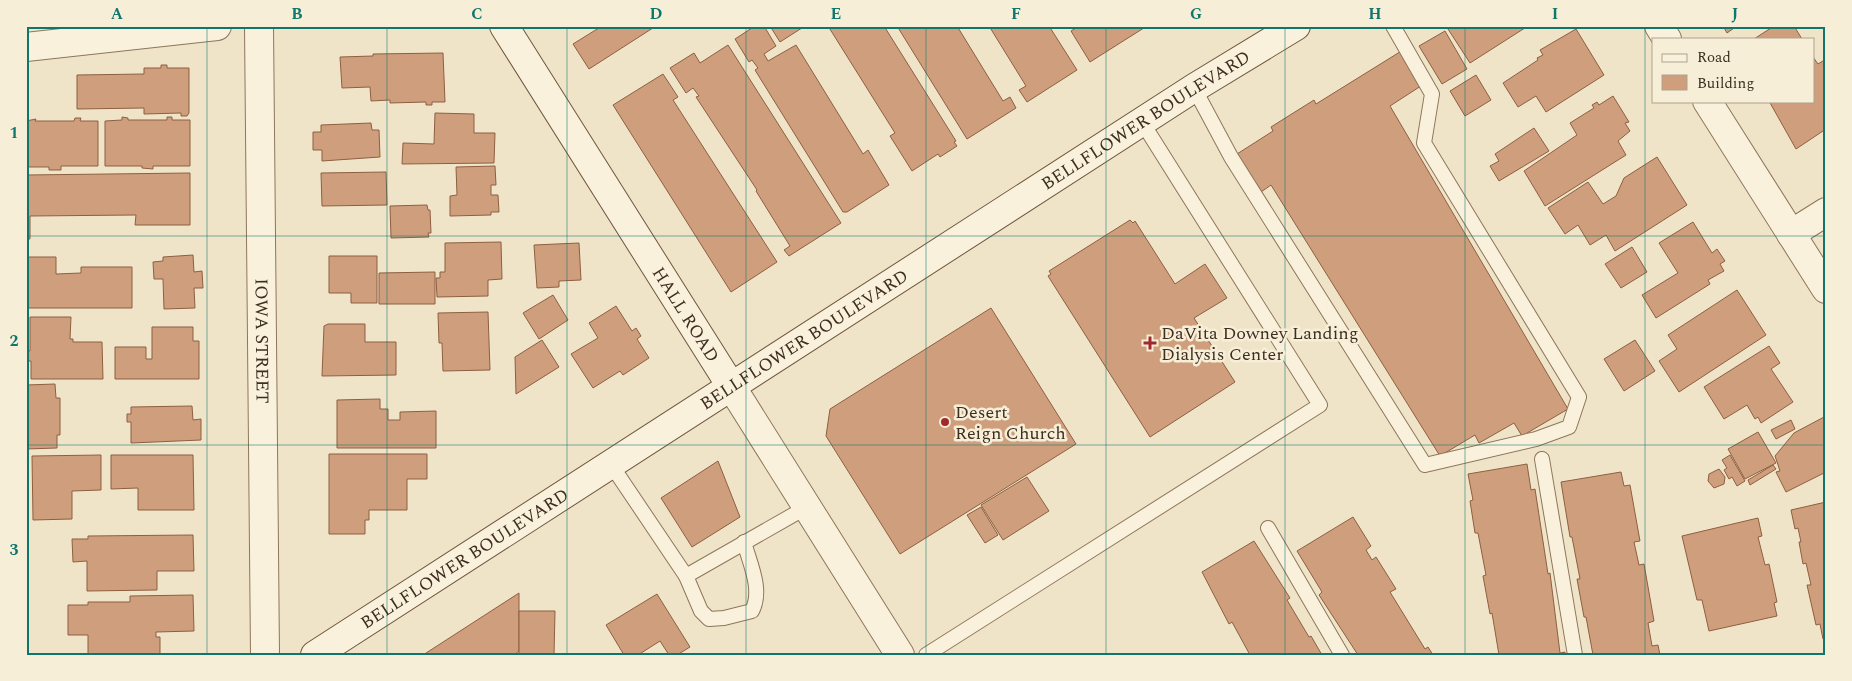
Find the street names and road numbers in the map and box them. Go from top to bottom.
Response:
street label: BELLFLOWER BOULEVARD [1036,43,1255,197]
street label: HALL ROAD [646,261,726,368]
street label: BELLFLOWER BOULEVARD [695,262,914,417]
street label: IOWA STREET [248,278,276,404]
street label: BELLFLOWER BOULEVARD [355,481,574,636]

